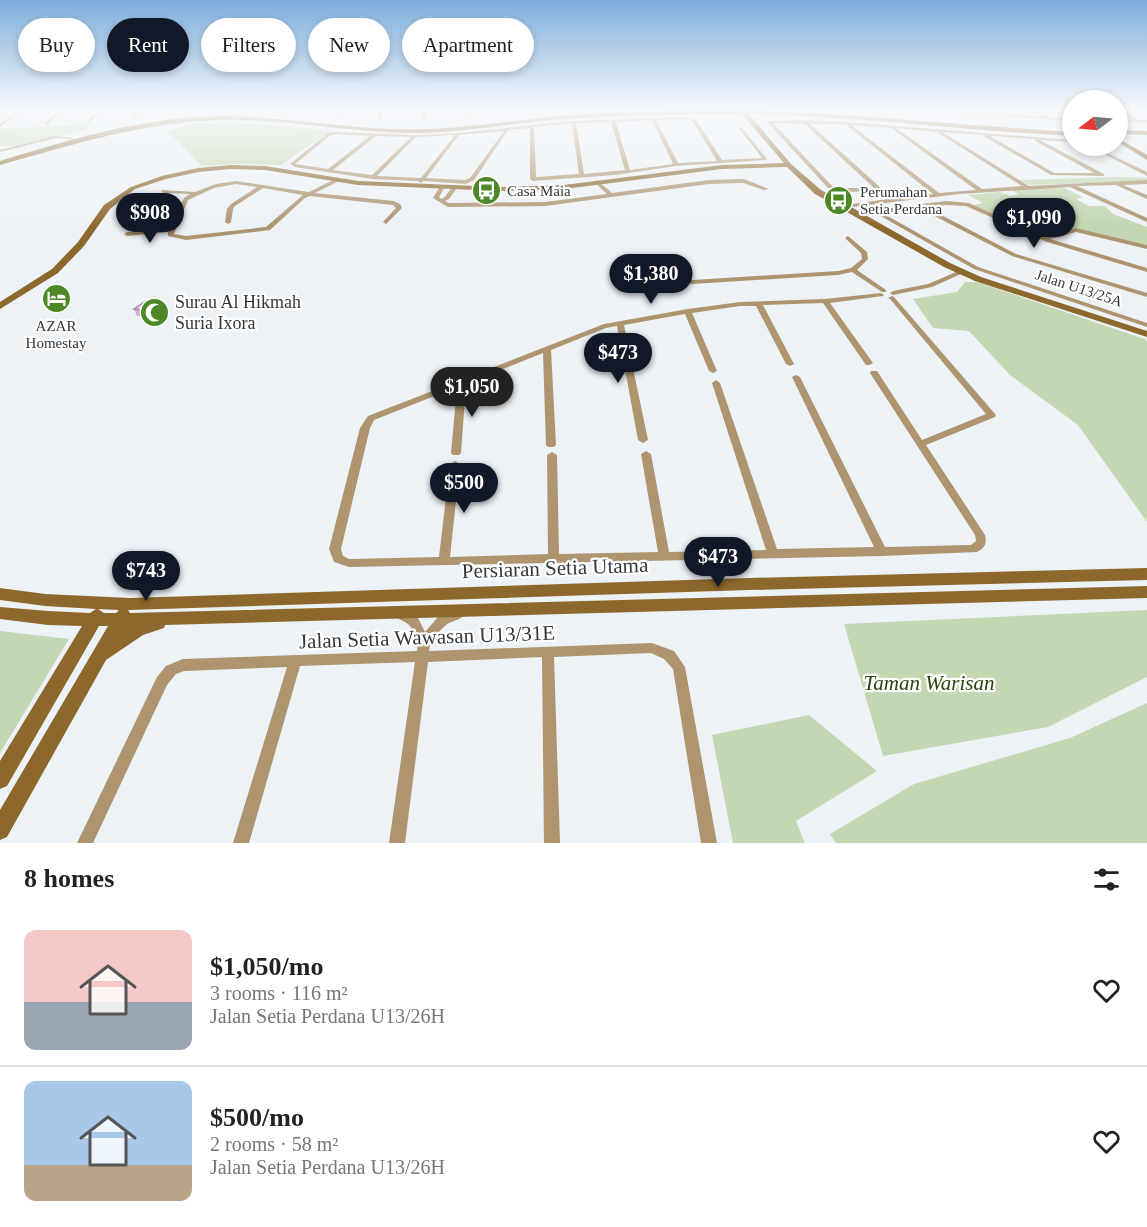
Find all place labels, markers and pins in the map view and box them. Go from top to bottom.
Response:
bus stop icon: Casa Maia [470,175,502,207]
place label: Casa Maia [507,183,571,199]
place label: Perumahan Setia Perdana [860,184,942,217]
bus stop icon: Perumahan Setia Perdana [823,185,855,217]
pin: $908 [114,193,186,244]
pin: $1,090 [985,198,1083,249]
pin: $1,380 [602,254,700,305]
hotel icon: AZAR Homestay [40,283,72,315]
place label: Surau Al Hikmah Suria Ixora [175,292,301,333]
mosque icon: Surau Al Hikmah Suria Ixora [138,296,170,328]
place label: AZAR Homestay [26,318,87,351]
pin: $473 [582,333,654,384]
pin: $1,050 [423,367,521,418]
pin: $500 [428,463,500,514]
pin: $473 [682,537,754,588]
pin: $743 [110,551,182,602]

